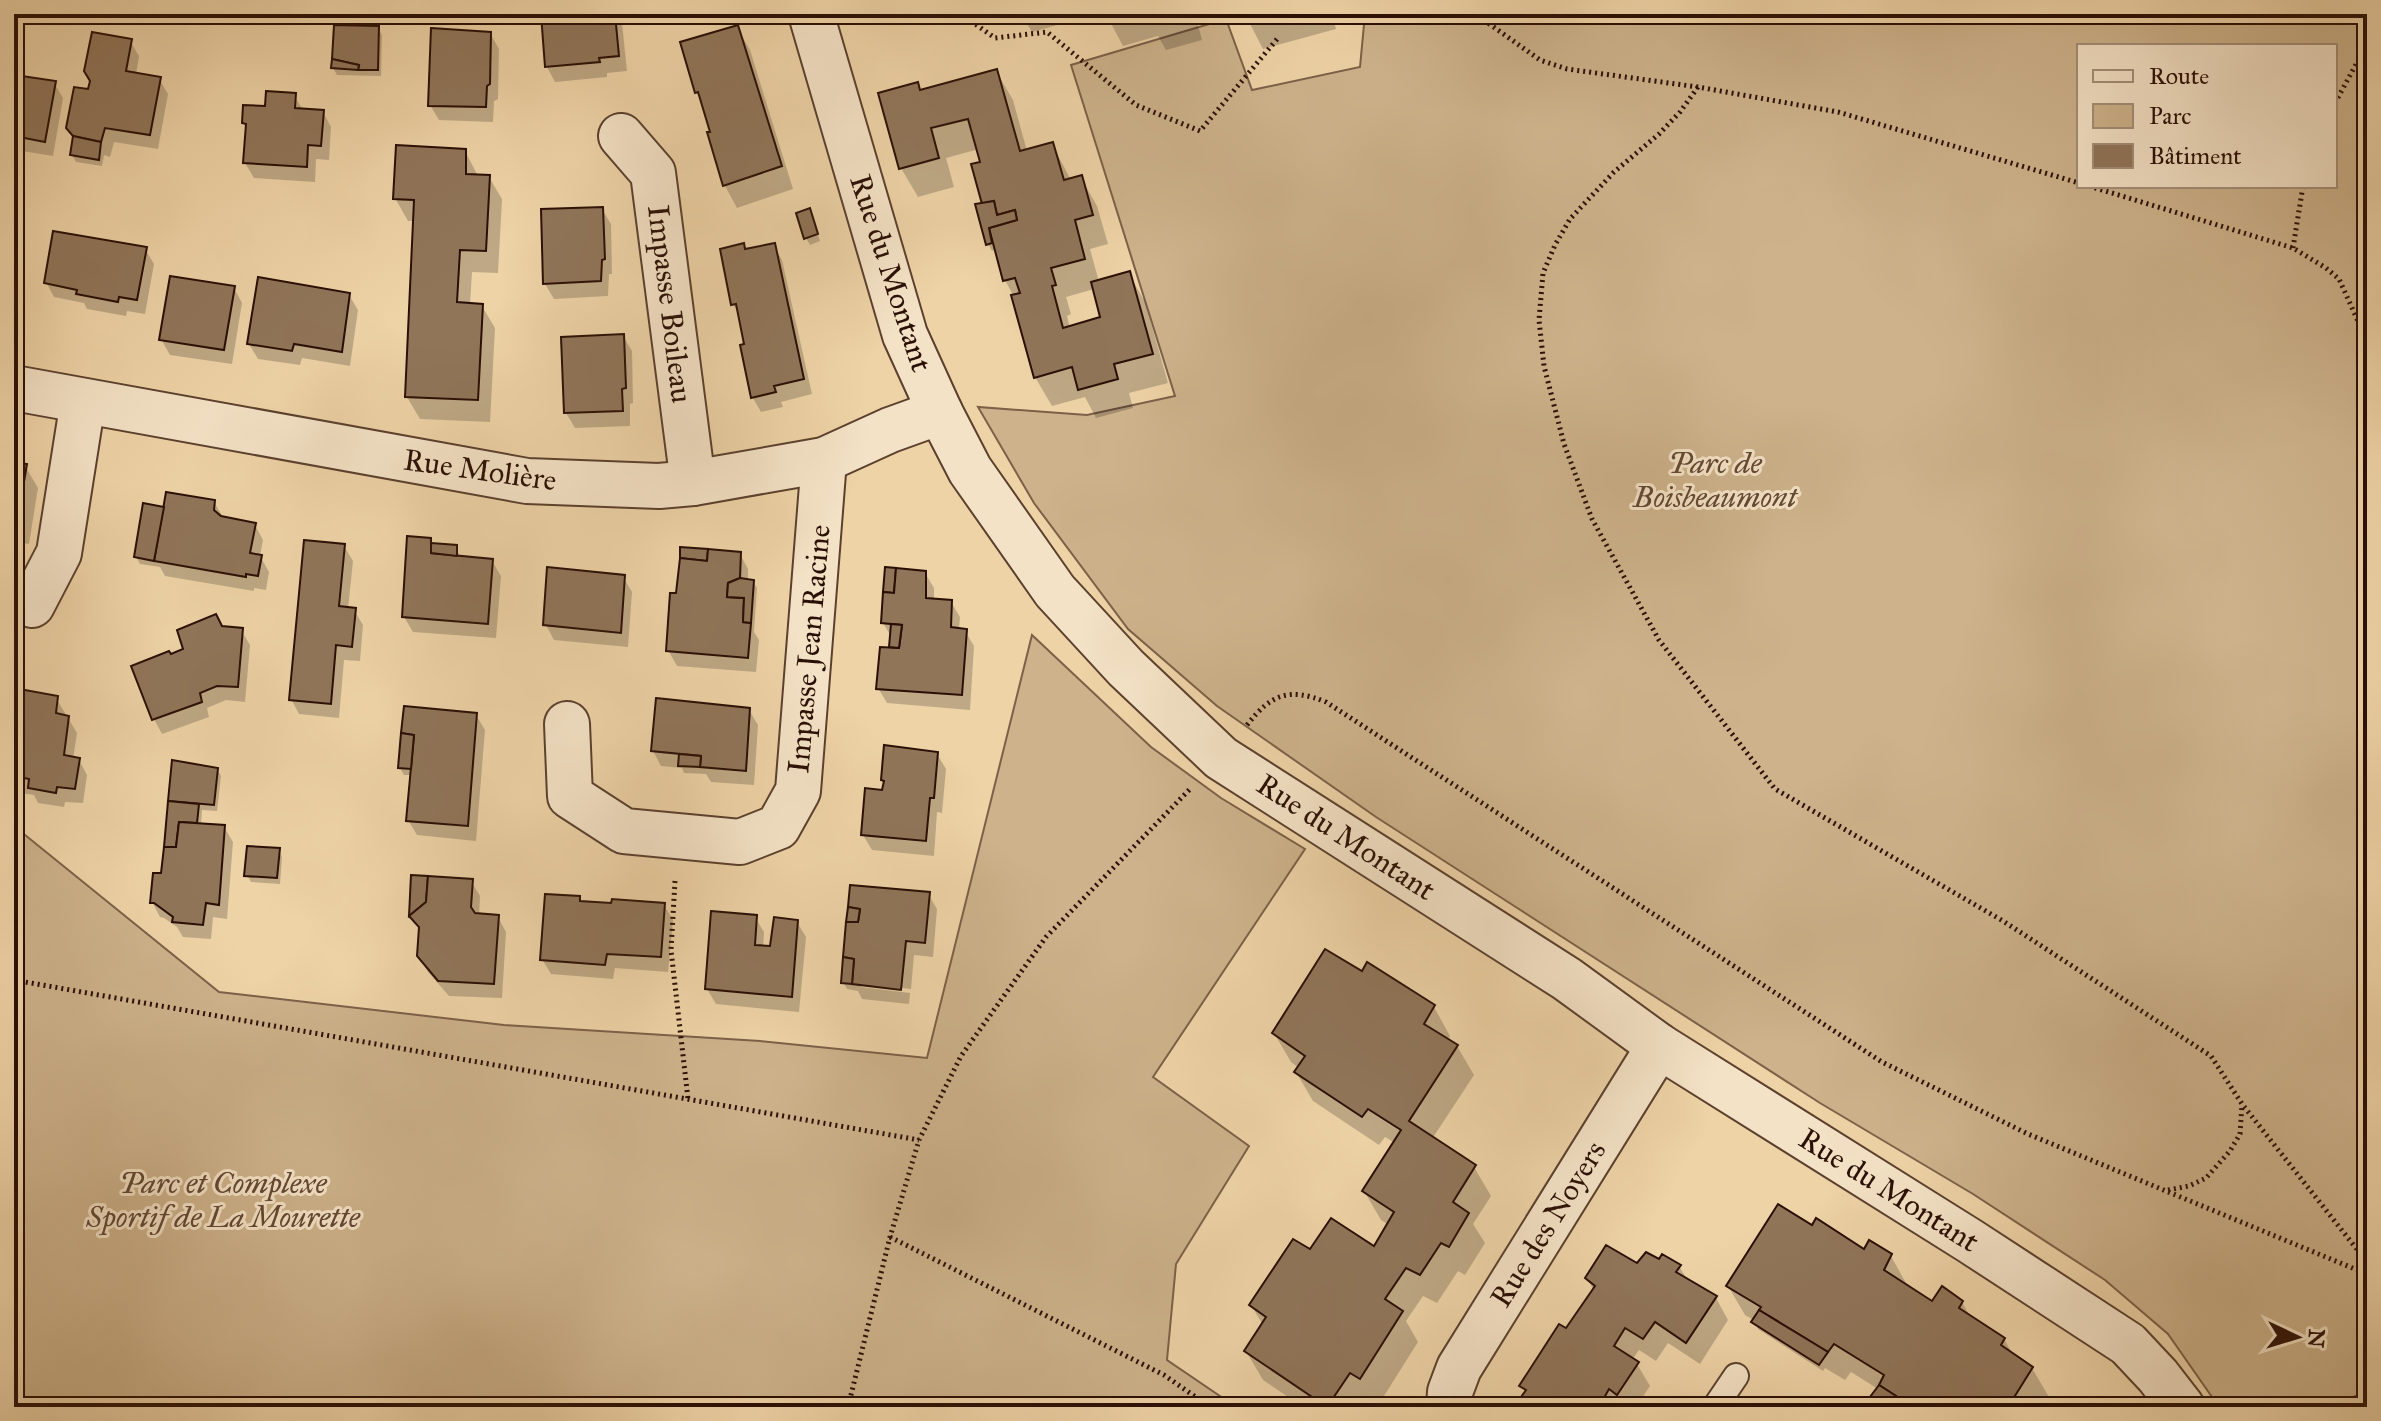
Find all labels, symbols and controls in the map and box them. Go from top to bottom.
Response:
legend [2077,44,2337,188]
text: Route [2149,61,2209,91]
text: Parc [2149,101,2191,131]
text: Bâtiment [2149,141,2242,171]
street label: Rue du Montant [842,170,940,377]
street label: Impasse Boileau [640,203,700,405]
street label: Rue Molière [401,441,559,499]
park label: Parc de Boisbeaumont [1631,445,1798,515]
street label: Impasse Jean Racine [780,523,838,775]
street label: Rue du Montant [1250,766,1442,908]
street label: Rue du Montant [1792,1120,1986,1260]
street label: Rue des Noyers [1483,1134,1613,1314]
park label: Parc et Complexe Sportif de La Mourette [85,1165,361,1236]
north arrow [2257,1297,2337,1377]
text: N [2302,1328,2331,1349]

